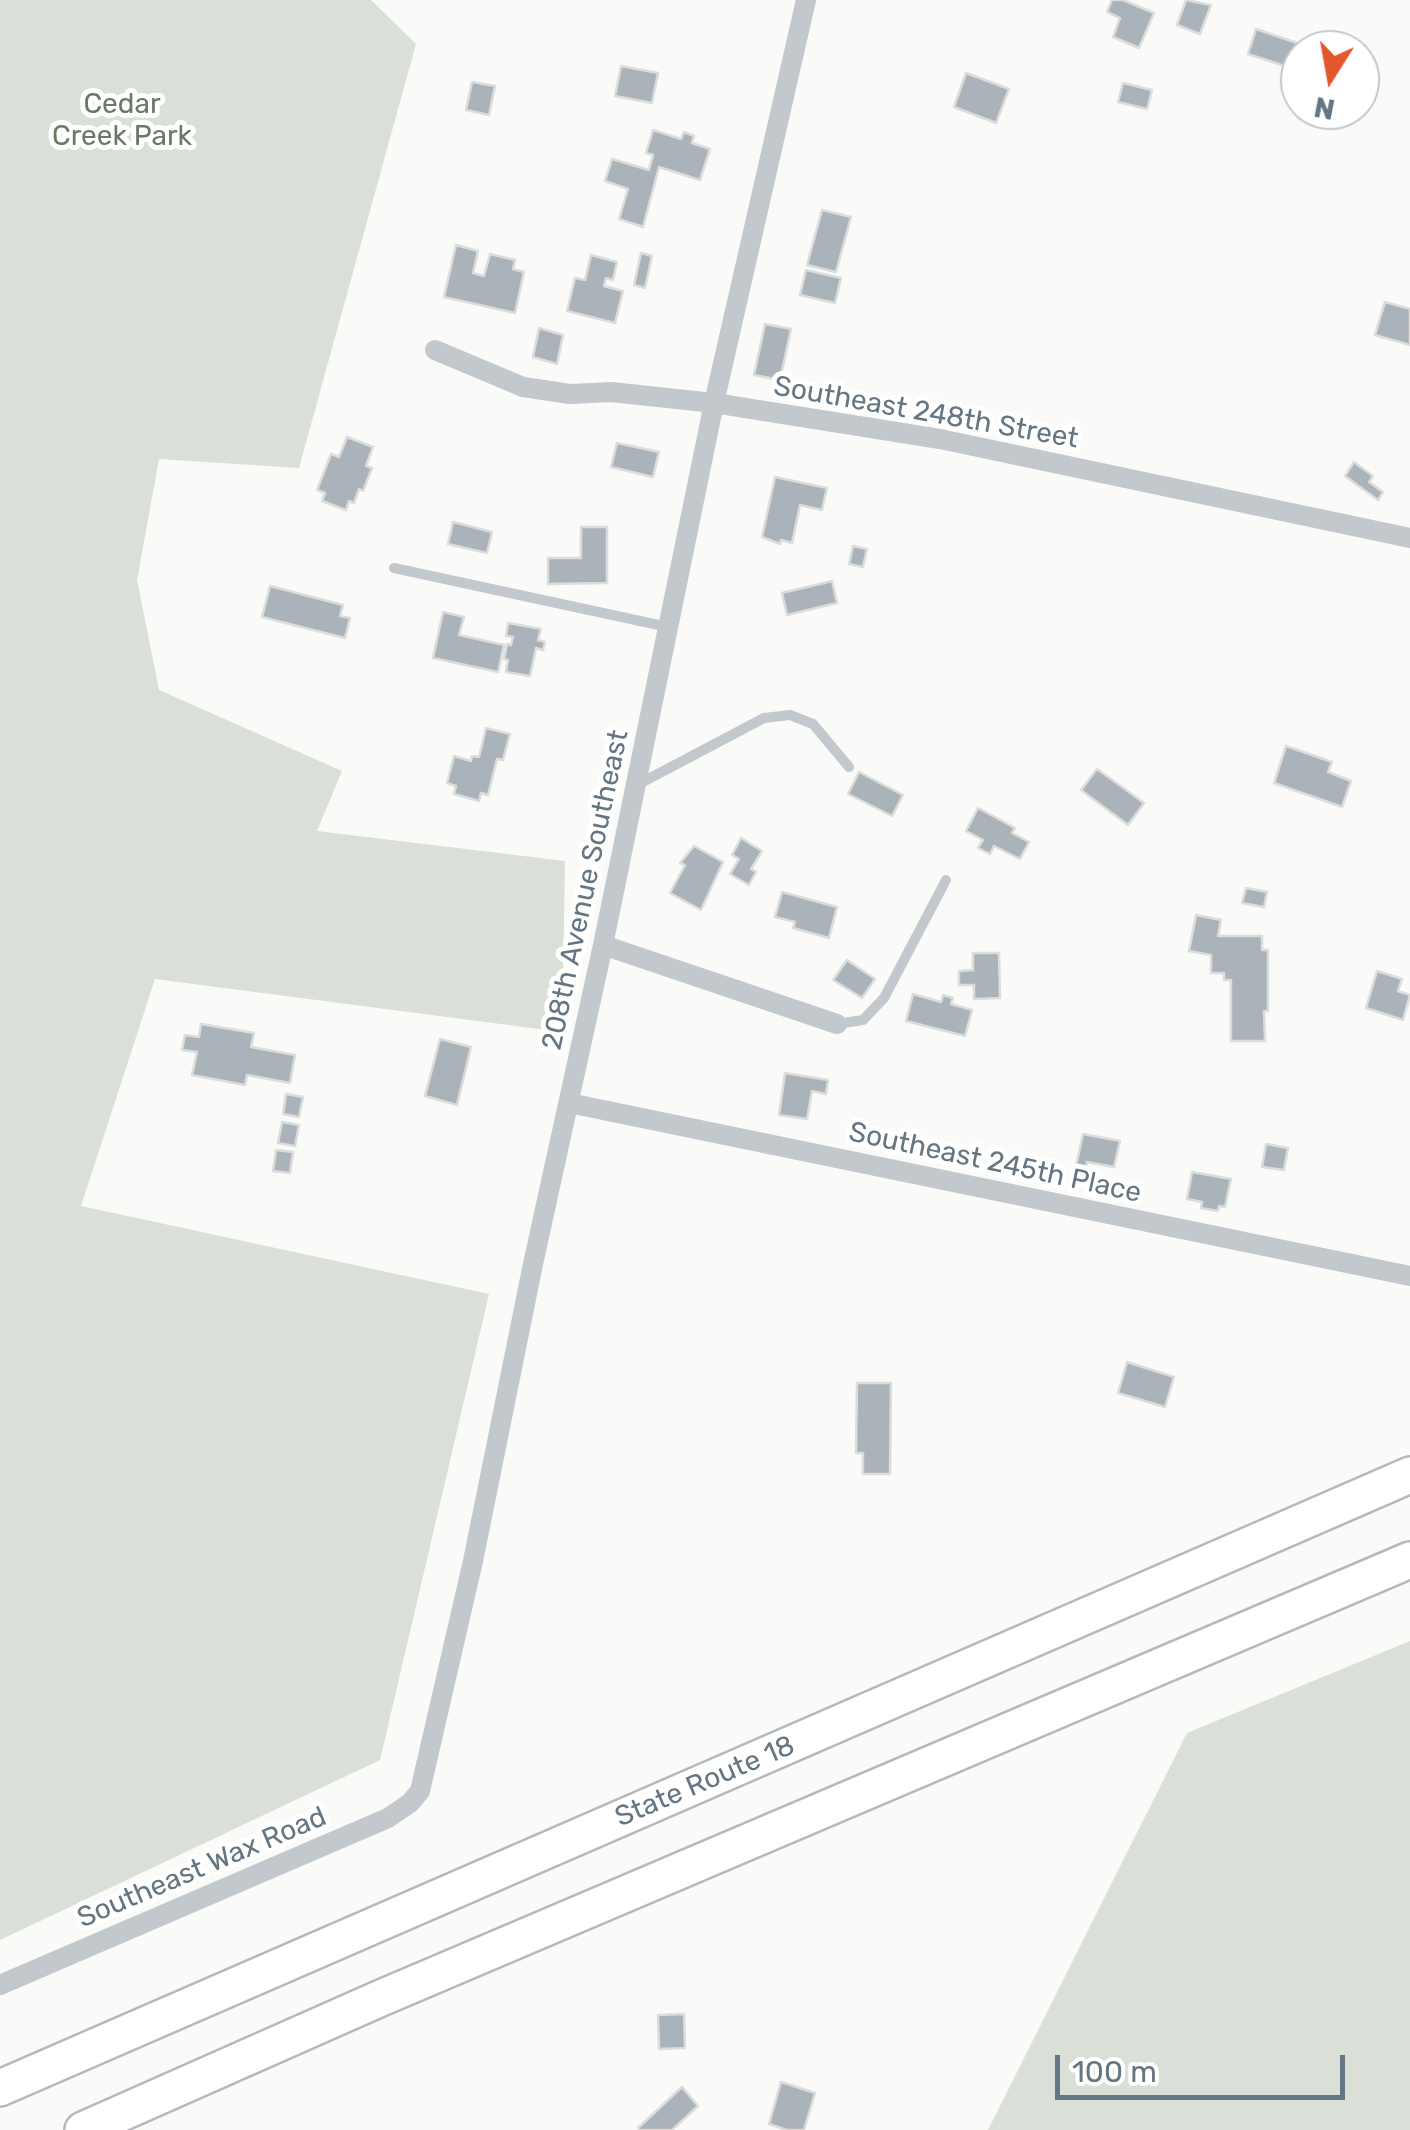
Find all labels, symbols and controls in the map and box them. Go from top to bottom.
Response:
north arrow [1280,30,1380,130]
park label: Cedar Creek Park [52,88,192,154]
text: N [1312,90,1338,126]
street label: Southeast 248th Street [771,370,1081,456]
street label: 208th Avenue Southeast [536,727,636,1053]
street label: Southeast 245th Place [846,1116,1144,1210]
street label: State Route 18 [610,1729,800,1835]
street label: Southeast Wax Road [72,1800,332,1936]
scale bar [1060,2035,1350,2097]
text: 100 m [1072,2054,1157,2090]

